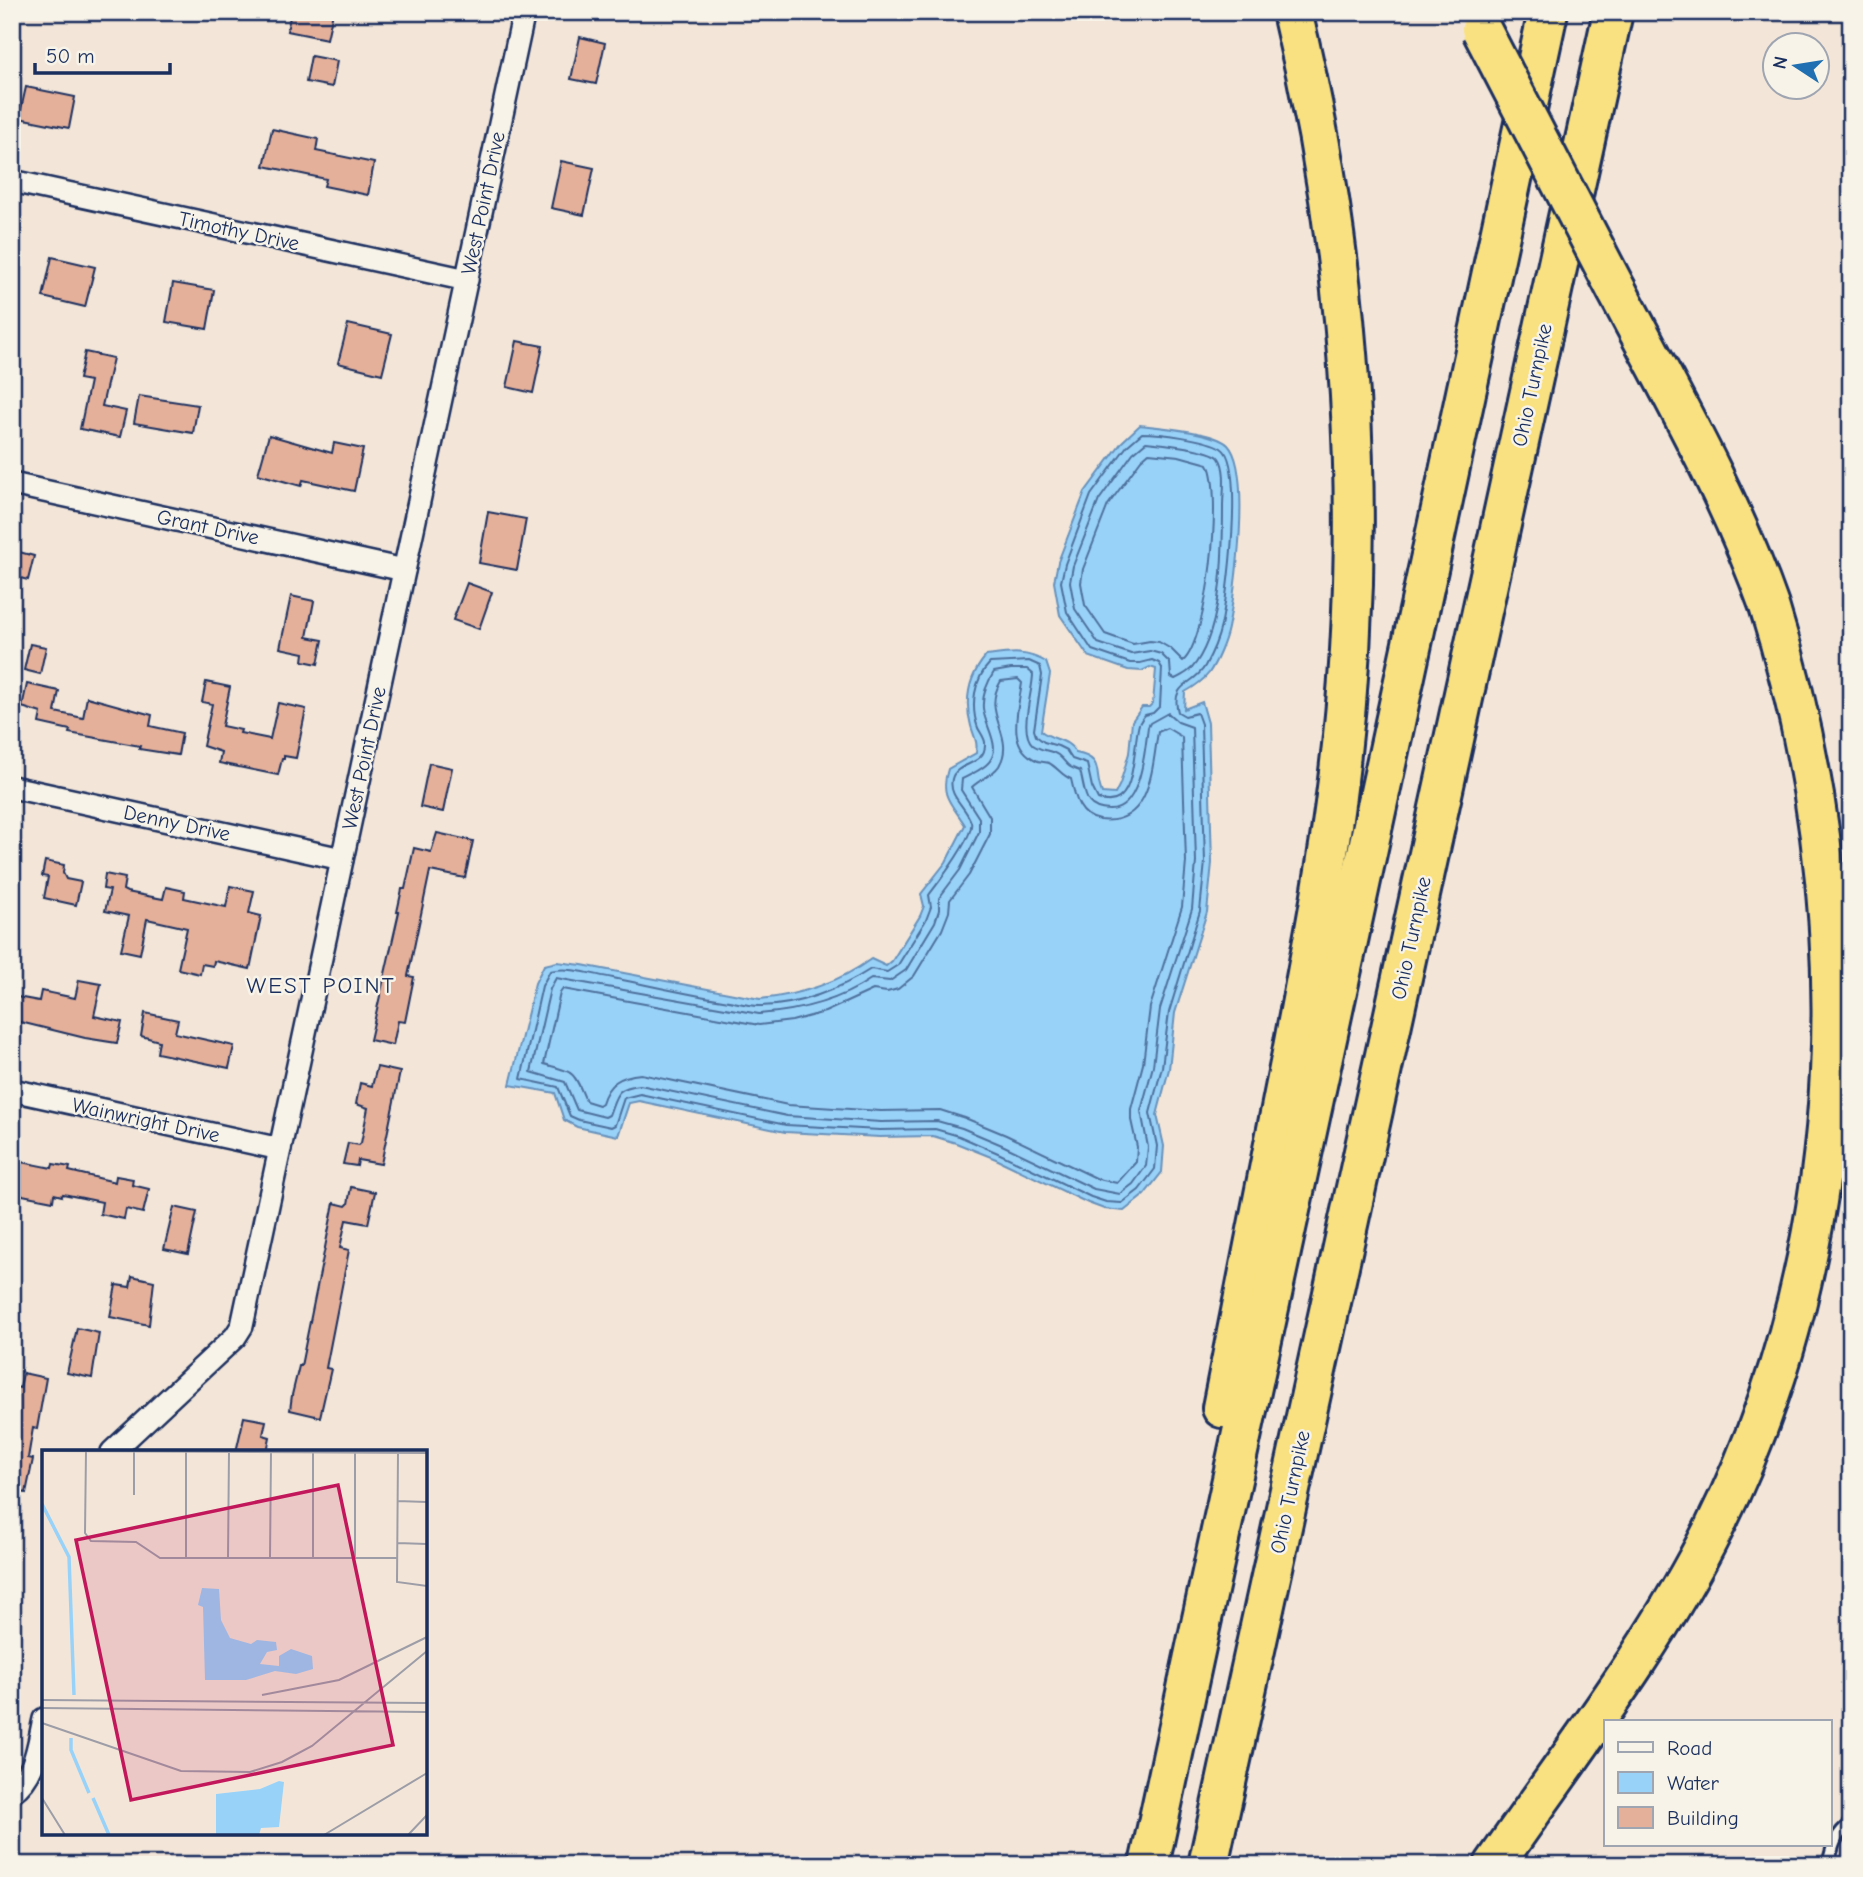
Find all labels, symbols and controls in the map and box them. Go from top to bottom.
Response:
scale bar [35,32,170,76]
north arrow [1762,32,1832,102]
text: 50 m [46,44,95,68]
text: N [1768,54,1792,71]
street label: West Point Drive [456,129,510,277]
street label: Timothy Drive [176,206,302,256]
street label: Ohio Turnpike [1507,321,1557,449]
street label: Grant Drive [155,504,261,550]
street label: West Point Drive [337,684,391,832]
street label: Denny Drive [121,800,233,846]
street label: Ohio Turnpike [1386,874,1436,1002]
district label: WEST POINT [246,972,396,999]
street label: Wainwright Drive [70,1093,222,1147]
street label: Ohio Turnpike [1265,1428,1315,1556]
inset map [42,1450,427,1835]
legend [1604,1720,1832,1846]
text: Road [1667,1736,1712,1760]
text: Water [1667,1771,1720,1795]
text: Building [1667,1806,1739,1830]

